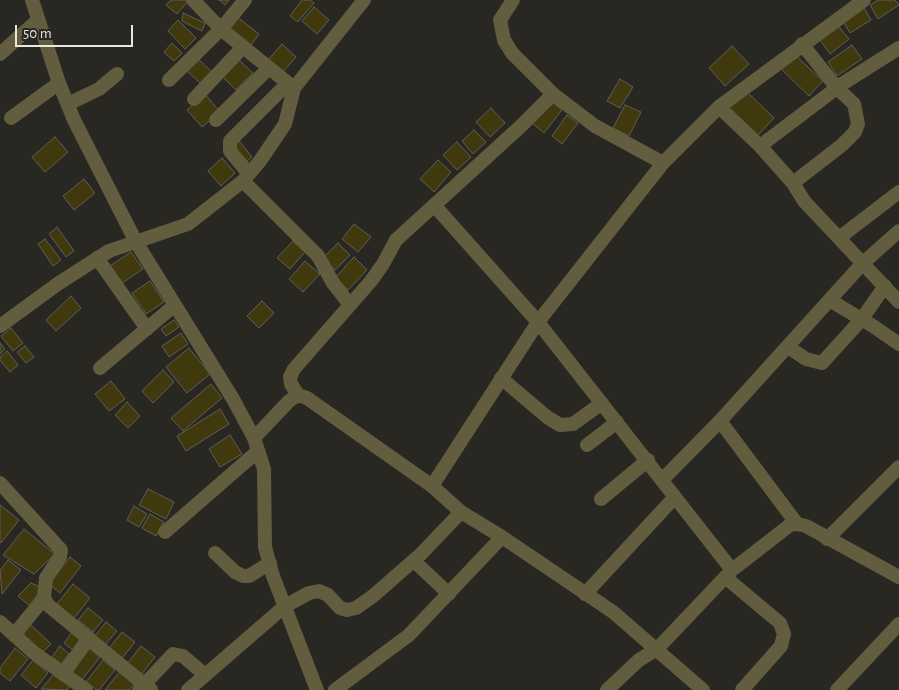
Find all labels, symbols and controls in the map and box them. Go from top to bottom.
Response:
scale bar [18,15,135,47]
text: 50 m [23,26,52,41]

